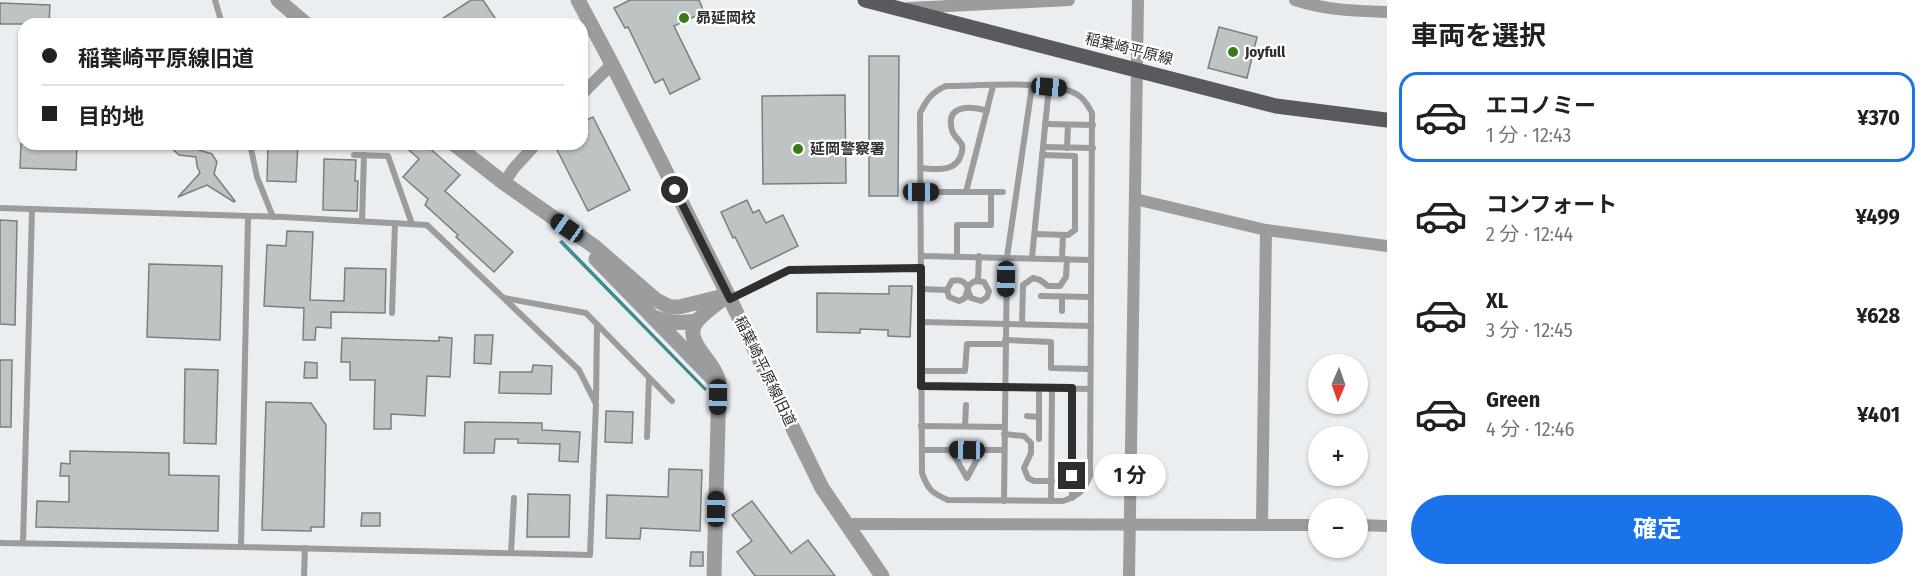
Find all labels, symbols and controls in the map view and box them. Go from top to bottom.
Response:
place label: 昴延岡校 [696,9,756,27]
marker: 昴延岡校 [677,11,691,25]
text: 車両を選択 [1411,20,1546,52]
street label: 稲葉崎平原線 [1083,29,1175,69]
place label: Joyfull [1244,43,1286,61]
text: 稲葉崎平原線旧道 [78,45,254,72]
marker: Joyfull [1226,45,1240,59]
car [1030,76,1068,98]
icon: car [1414,90,1468,144]
text: エコノミー [1486,92,1596,119]
text: 目的地 [78,103,144,130]
text: ¥370 [1857,104,1900,131]
text: 1 分 · 12:43 [1486,123,1571,147]
place label: 延岡警察署 [810,140,885,158]
marker: 延岡警察署 [791,142,805,156]
route start [661,176,688,203]
car [903,183,939,201]
icon: car [1414,189,1468,243]
text: コンフォート [1486,191,1617,218]
text: ¥499 [1855,203,1900,230]
car [547,210,587,246]
text: 2 分 · 12:44 [1486,222,1573,246]
car [997,261,1015,297]
text: XL [1486,287,1508,314]
icon: car [1414,288,1468,342]
text: ¥628 [1856,302,1900,329]
street label: 稲葉崎平原線旧道 [731,313,799,429]
text: 3 分 · 12:45 [1486,318,1573,342]
north arrow [1308,354,1368,414]
map controls [1308,354,1368,558]
car [709,379,727,415]
text: Green [1486,386,1540,413]
icon: car [1414,387,1468,441]
text: ¥401 [1857,401,1900,428]
text: 4 分 · 12:46 [1486,417,1574,441]
button: + [1308,426,1368,486]
car [949,441,985,459]
callout: 1 分 [1093,455,1165,497]
route end [1058,462,1085,489]
text: 1 分 [1114,463,1146,487]
car [707,491,725,527]
button: 確定 [1411,495,1903,564]
button: − [1308,498,1368,558]

